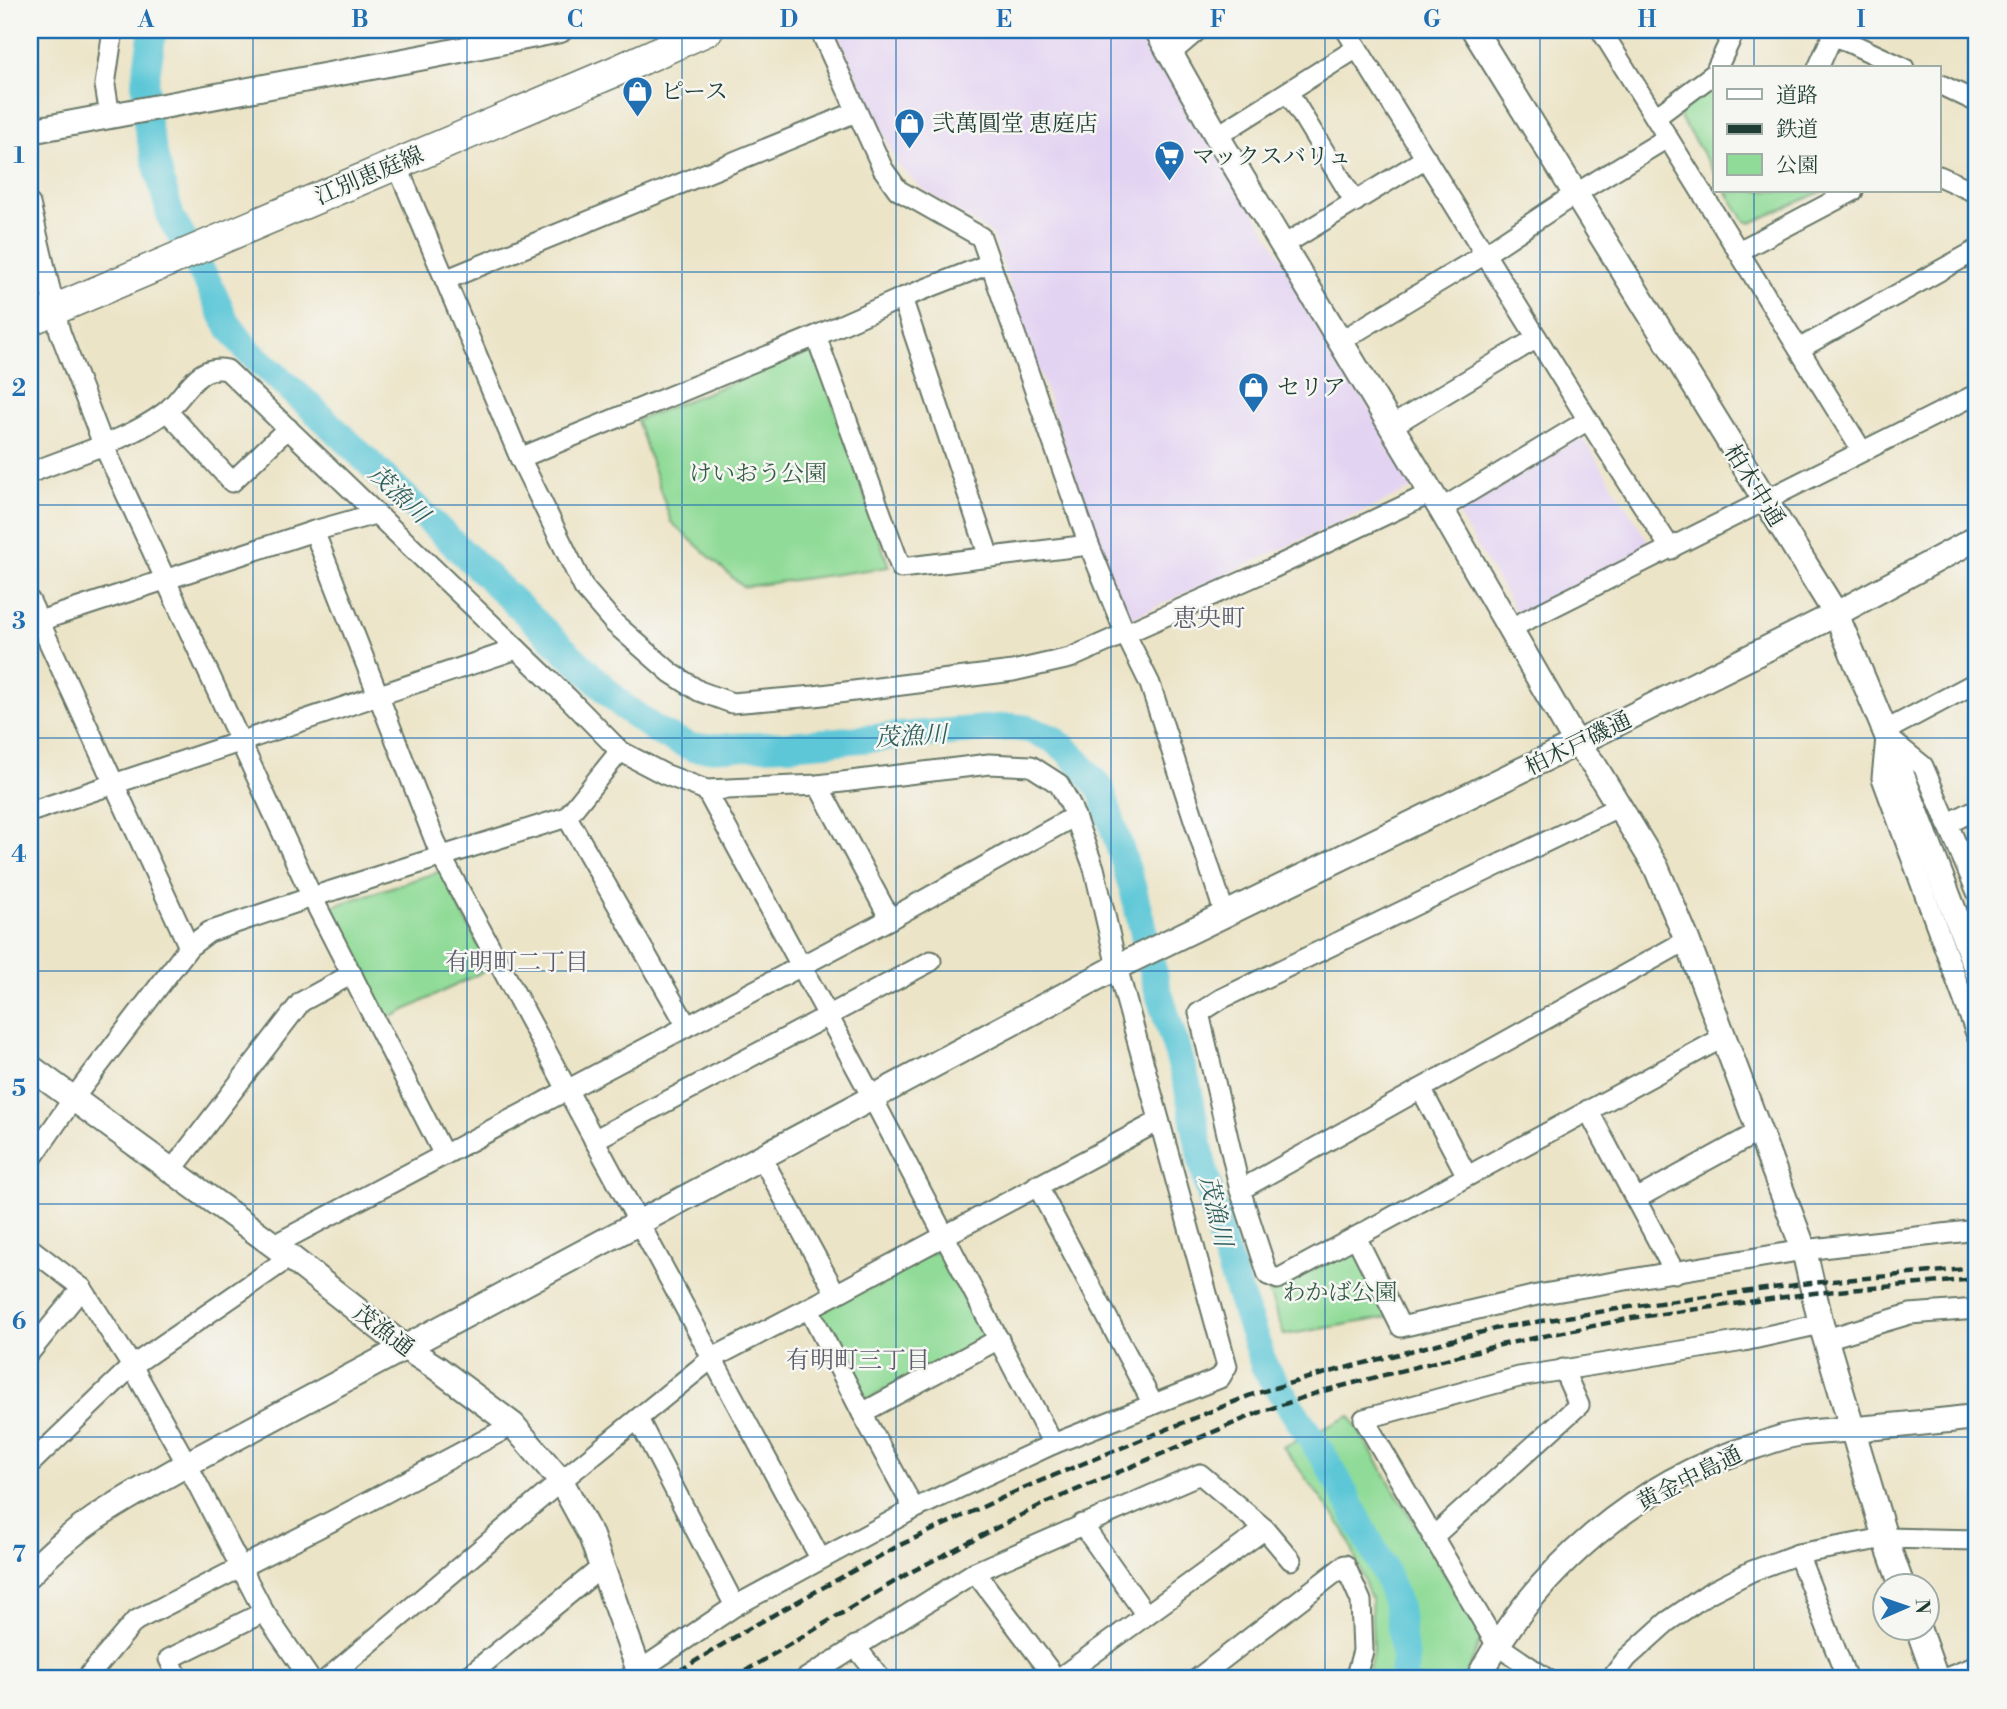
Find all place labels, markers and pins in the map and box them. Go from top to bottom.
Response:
shop icon: ピース [621,74,655,118]
place label: ピース [661,78,728,106]
shop icon: 弐萬圓堂 恵庭店 [892,106,926,150]
place label: 弐萬圓堂 恵庭店 [932,110,1098,138]
supermarket icon: マックスバリュ [1152,139,1186,183]
place label: マックスバリュ [1192,143,1351,171]
shop icon: セリア [1237,370,1271,414]
place label: セリア [1277,374,1346,402]

